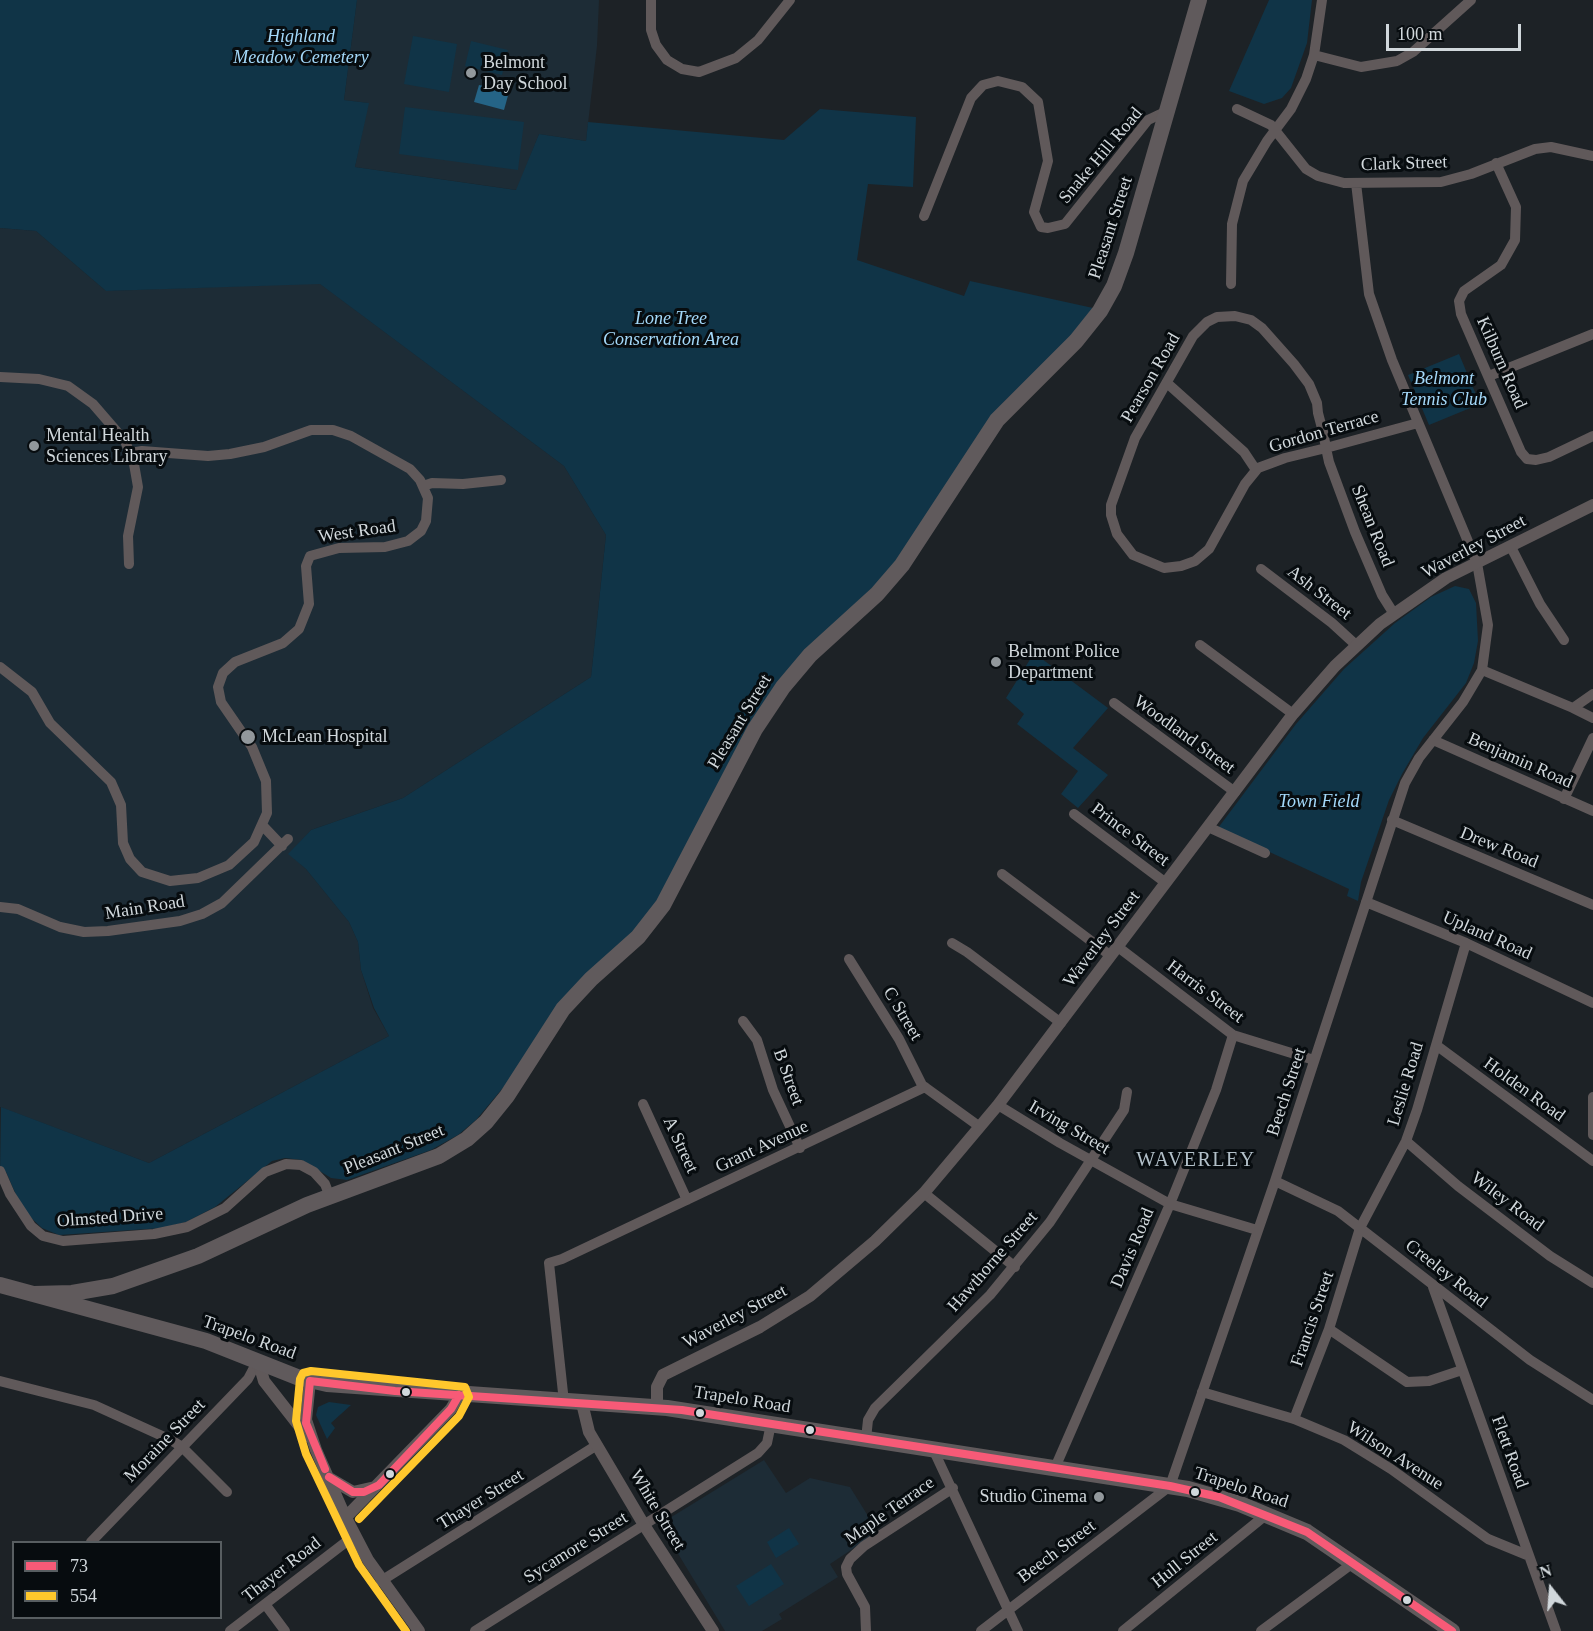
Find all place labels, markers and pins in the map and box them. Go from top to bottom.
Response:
place label: Belmont Day School [483,52,567,94]
marker: Belmont Day School [464,66,478,80]
place label: Mental Health Sciences Library [46,425,167,468]
marker: Mental Health Sciences Library [27,439,41,453]
place label: Belmont Police Department [1008,641,1119,684]
marker: Belmont Police Department [989,655,1003,669]
place label: McLean Hospital [262,726,387,748]
marker: McLean Hospital [239,728,257,746]
unlabelled marker [400,1386,412,1398]
unlabelled marker [694,1407,706,1419]
unlabelled marker [804,1424,816,1436]
unlabelled marker [384,1468,396,1480]
place label: Studio Cinema [980,1486,1087,1508]
unlabelled marker [1189,1486,1201,1498]
marker: Studio Cinema [1092,1490,1106,1504]
unlabelled marker [1401,1594,1413,1606]

